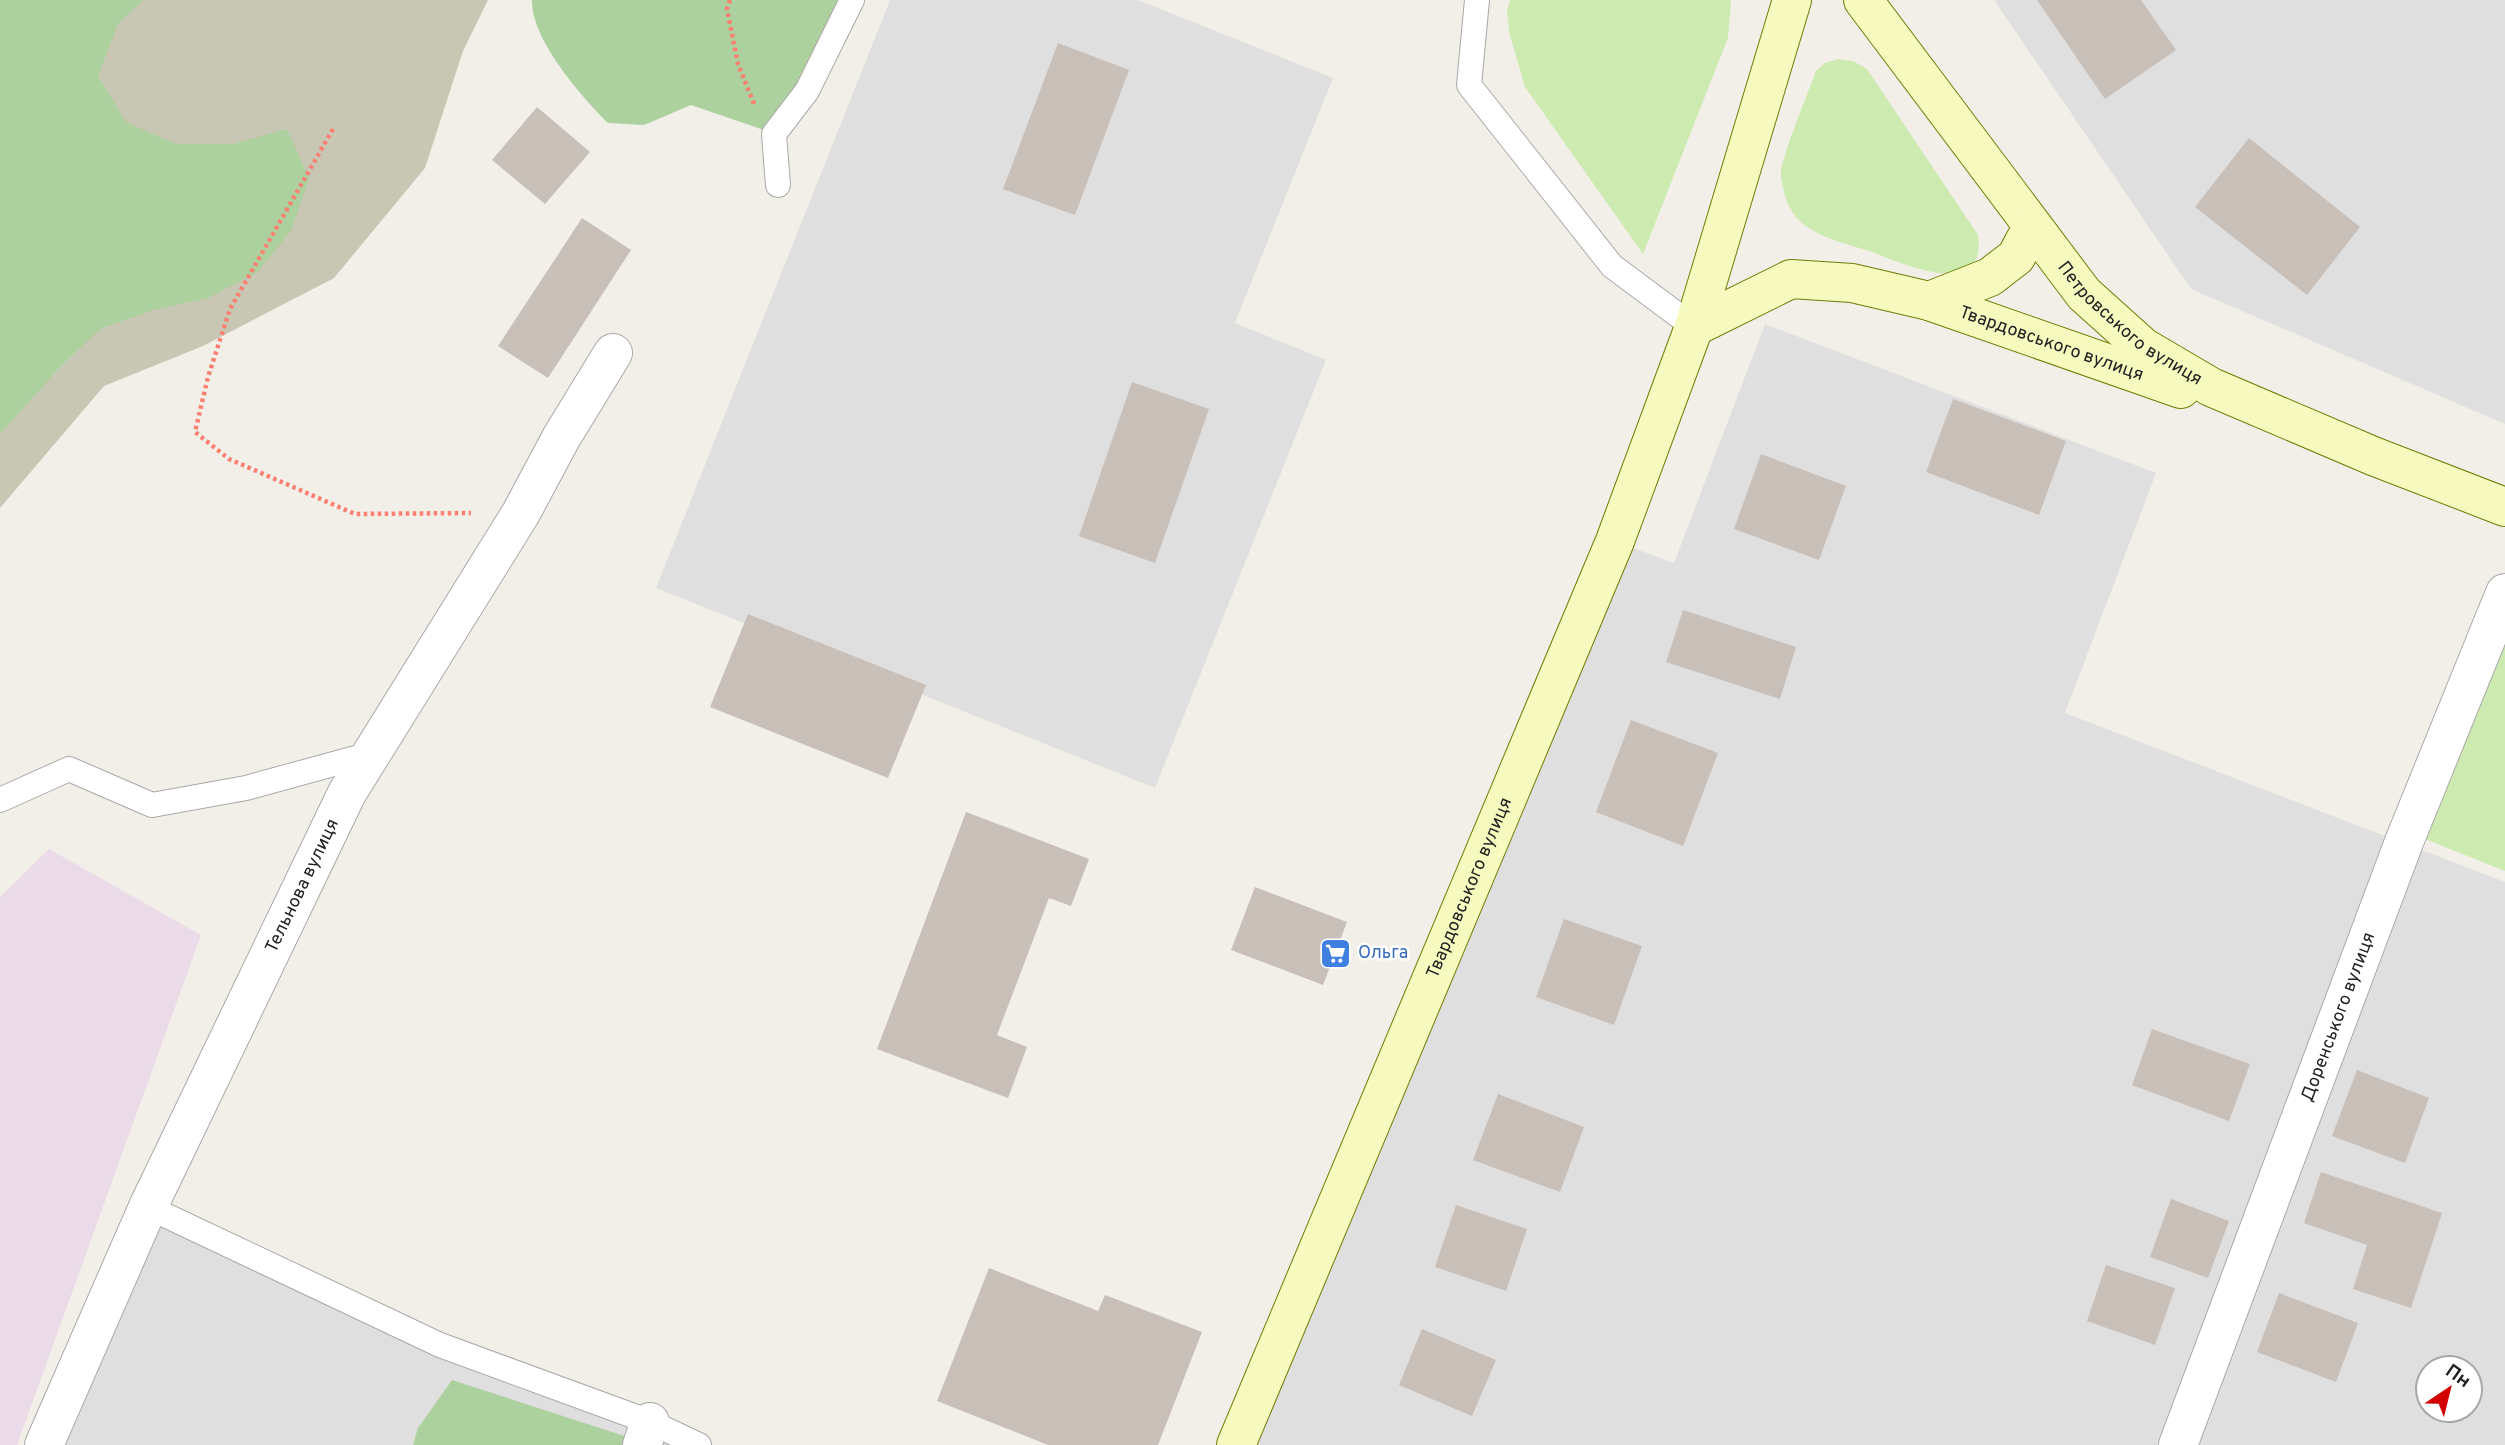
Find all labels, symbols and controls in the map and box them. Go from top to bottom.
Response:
street label: Петровського вулиця [2052,257,2206,391]
street label: Твардовського вулиця [1956,301,2147,387]
street label: Твардовського вулиця [1421,794,1518,982]
street label: Тельнова вулиця [260,815,344,957]
street label: Доренського вулиця [2296,929,2381,1105]
supermarket icon: Ольга [1318,936,1352,970]
place label: Ольга [1358,942,1408,965]
north arrow [2414,1354,2484,1424]
text: Пн [2440,1360,2475,1394]

